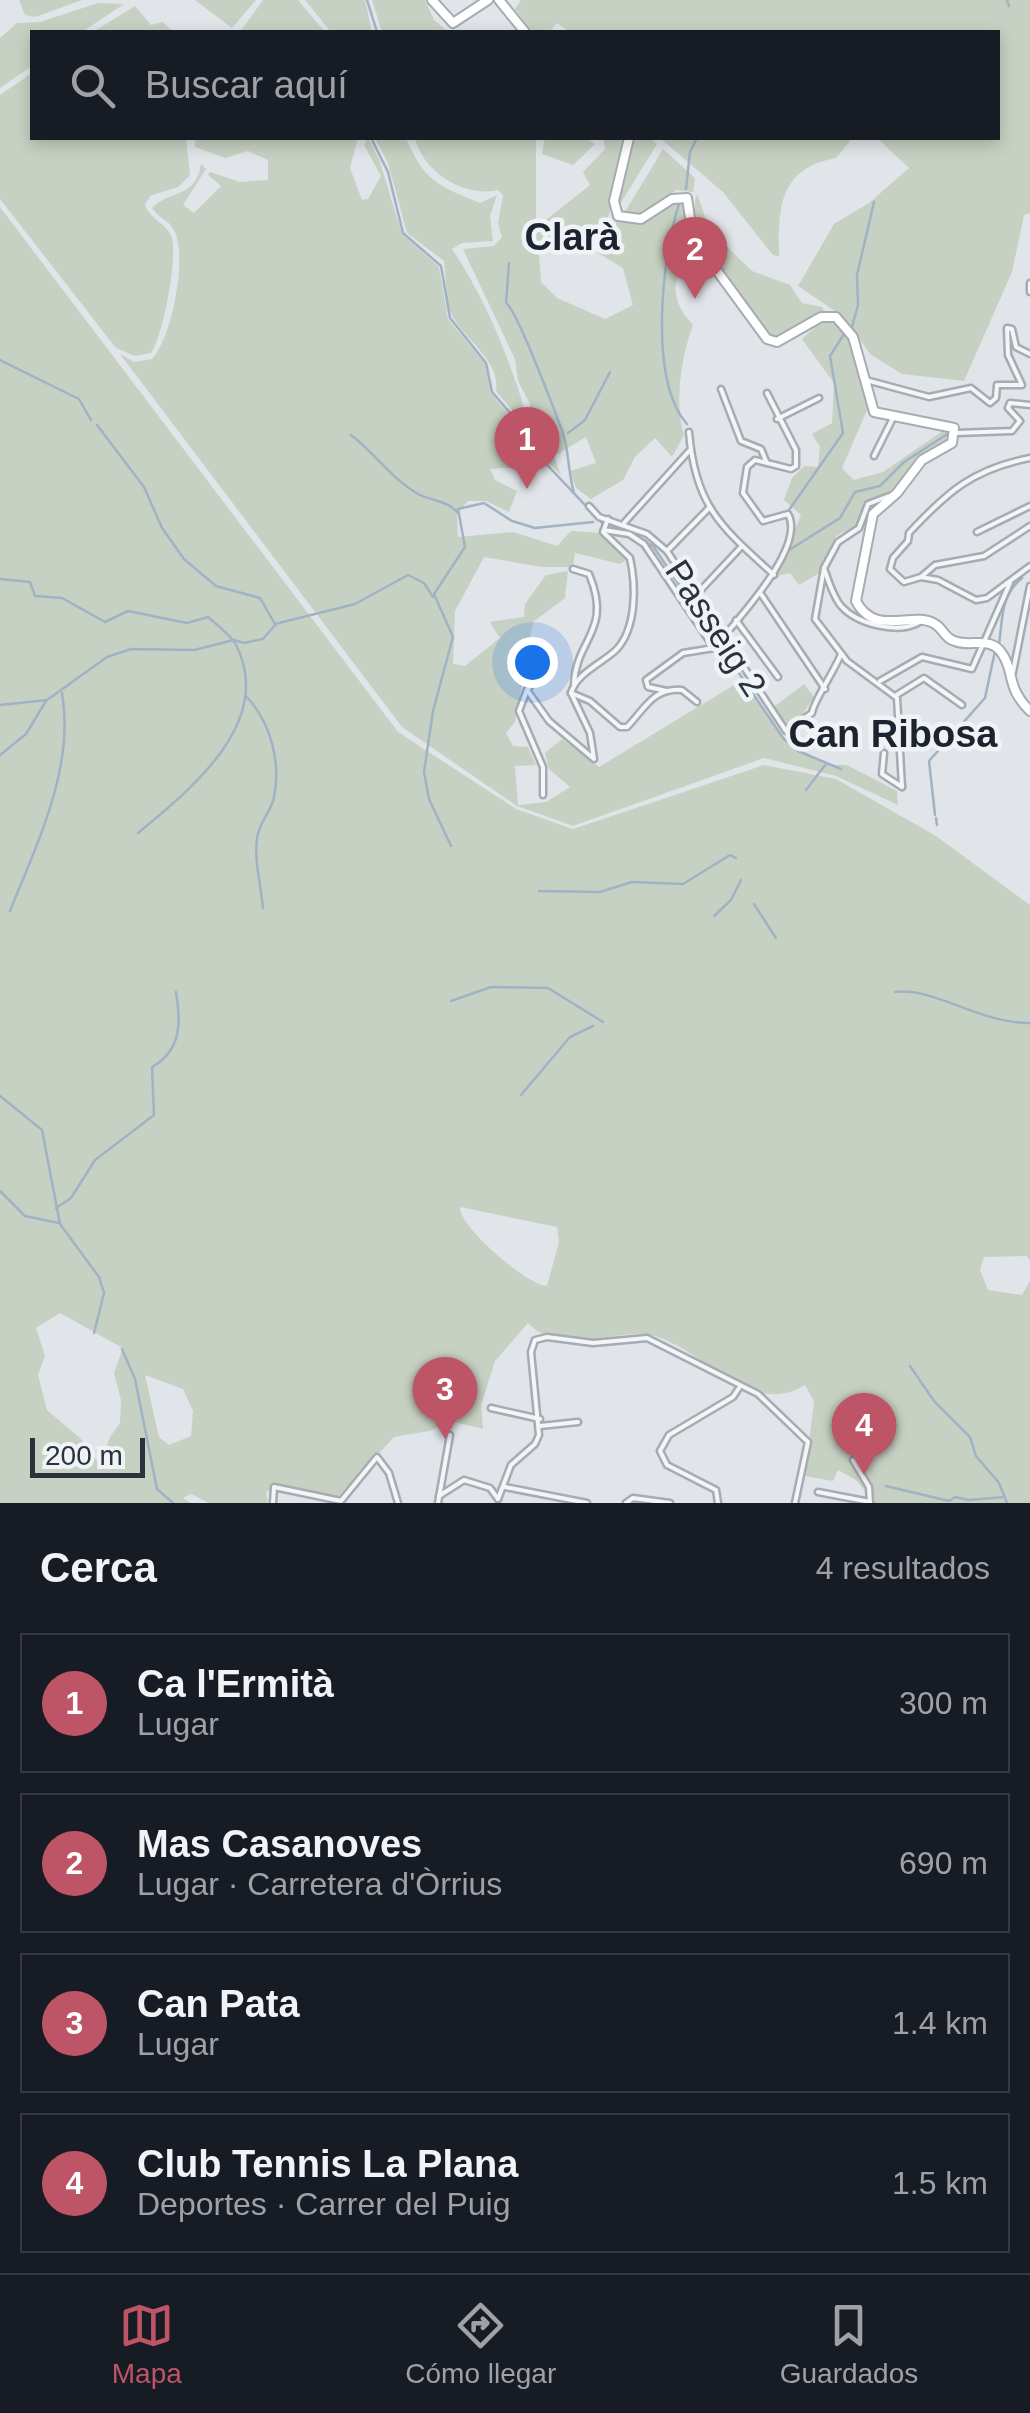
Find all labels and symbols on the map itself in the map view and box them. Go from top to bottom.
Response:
district label: Clarà [524,216,620,258]
pin: 2 [662,216,728,299]
pin: 1 [494,406,560,489]
street label: Passeig 2 [658,553,775,703]
your location [507,637,558,688]
district label: Can Ribosa [788,713,998,755]
pin: 3 [412,1356,478,1439]
pin: 4 [832,1392,896,1475]
scale bar [30,1433,145,1478]

